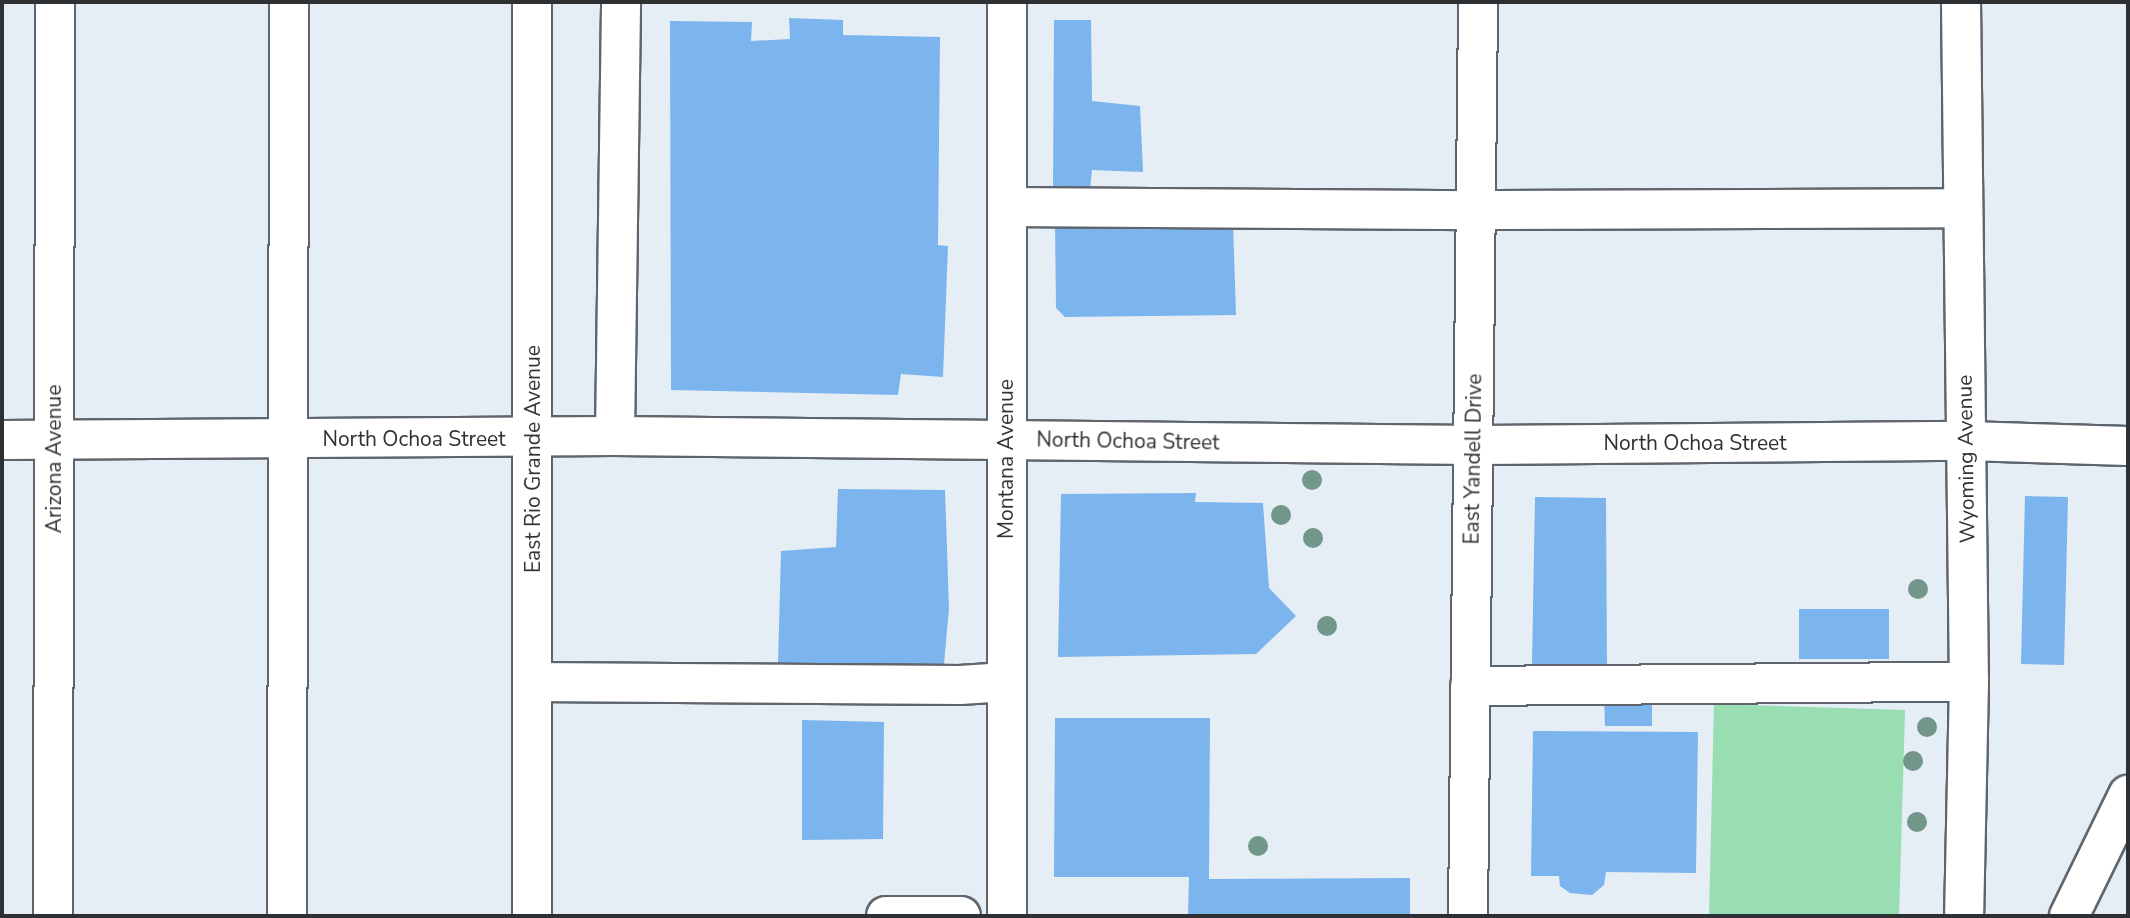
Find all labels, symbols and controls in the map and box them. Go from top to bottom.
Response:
street label: East Rio Grande Avenue [520,345,546,573]
street label: East Yandell Drive [1459,373,1487,545]
street label: Wyoming Avenue [1952,374,1980,544]
street label: Montana Avenue [993,379,1019,539]
street label: Arizona Avenue [41,385,67,533]
street label: North Ochoa Street [322,426,506,452]
street label: North Ochoa Street [1036,427,1220,455]
street label: North Ochoa Street [1603,430,1787,456]

